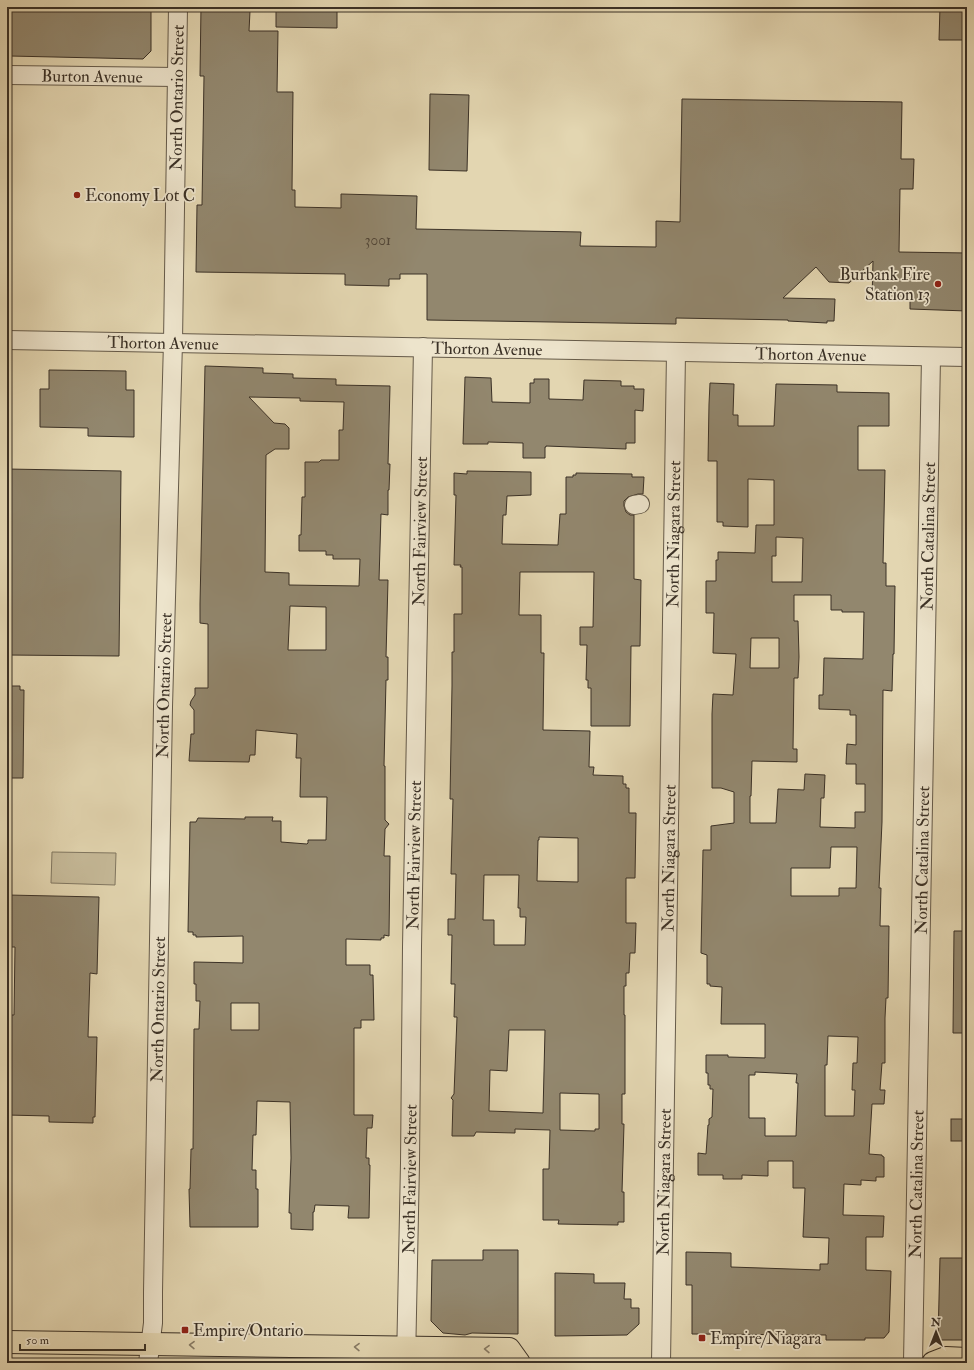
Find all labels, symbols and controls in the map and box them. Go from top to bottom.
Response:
street label: North Ontario Street [166,24,189,171]
street label: Burton Avenue [41,65,143,88]
place label: Economy Lot C [85,185,195,207]
marker: Economy Lot C [72,190,82,200]
house number: 3001 [365,231,391,250]
place label: Burbank Fire Station 13 [839,264,930,305]
marker: Burbank Fire Station 13 [933,279,943,289]
street label: Thorton Avenue [107,332,219,355]
street label: Thorton Avenue [431,338,543,360]
street label: Thorton Avenue [755,343,867,366]
street label: North Fairview Street [408,456,432,606]
street label: North Niagara Street [662,460,685,608]
street label: North Catalina Street [916,461,940,611]
street label: North Ontario Street [152,612,177,759]
street label: North Fairview Street [402,780,426,930]
street label: North Niagara Street [657,784,681,932]
street label: North Catalina Street [911,785,934,935]
street label: North Ontario Street [147,936,170,1083]
street label: North Fairview Street [398,1104,422,1254]
street label: North Niagara Street [653,1108,676,1256]
street label: North Catalina Street [905,1109,929,1258]
north arrow [916,1312,956,1352]
text: N [930,1316,942,1329]
place label: Empire/Ontario [193,1320,303,1342]
marker: Empire/Ontario [180,1325,190,1335]
scale bar [20,1326,145,1352]
place label: Empire/Niagara [710,1328,823,1350]
text: 50 m [26,1333,50,1348]
marker: Empire/Niagara [697,1333,707,1343]
one-way arrow [189,1341,195,1349]
one-way arrow [354,1343,360,1351]
one-way arrow [484,1345,490,1353]

